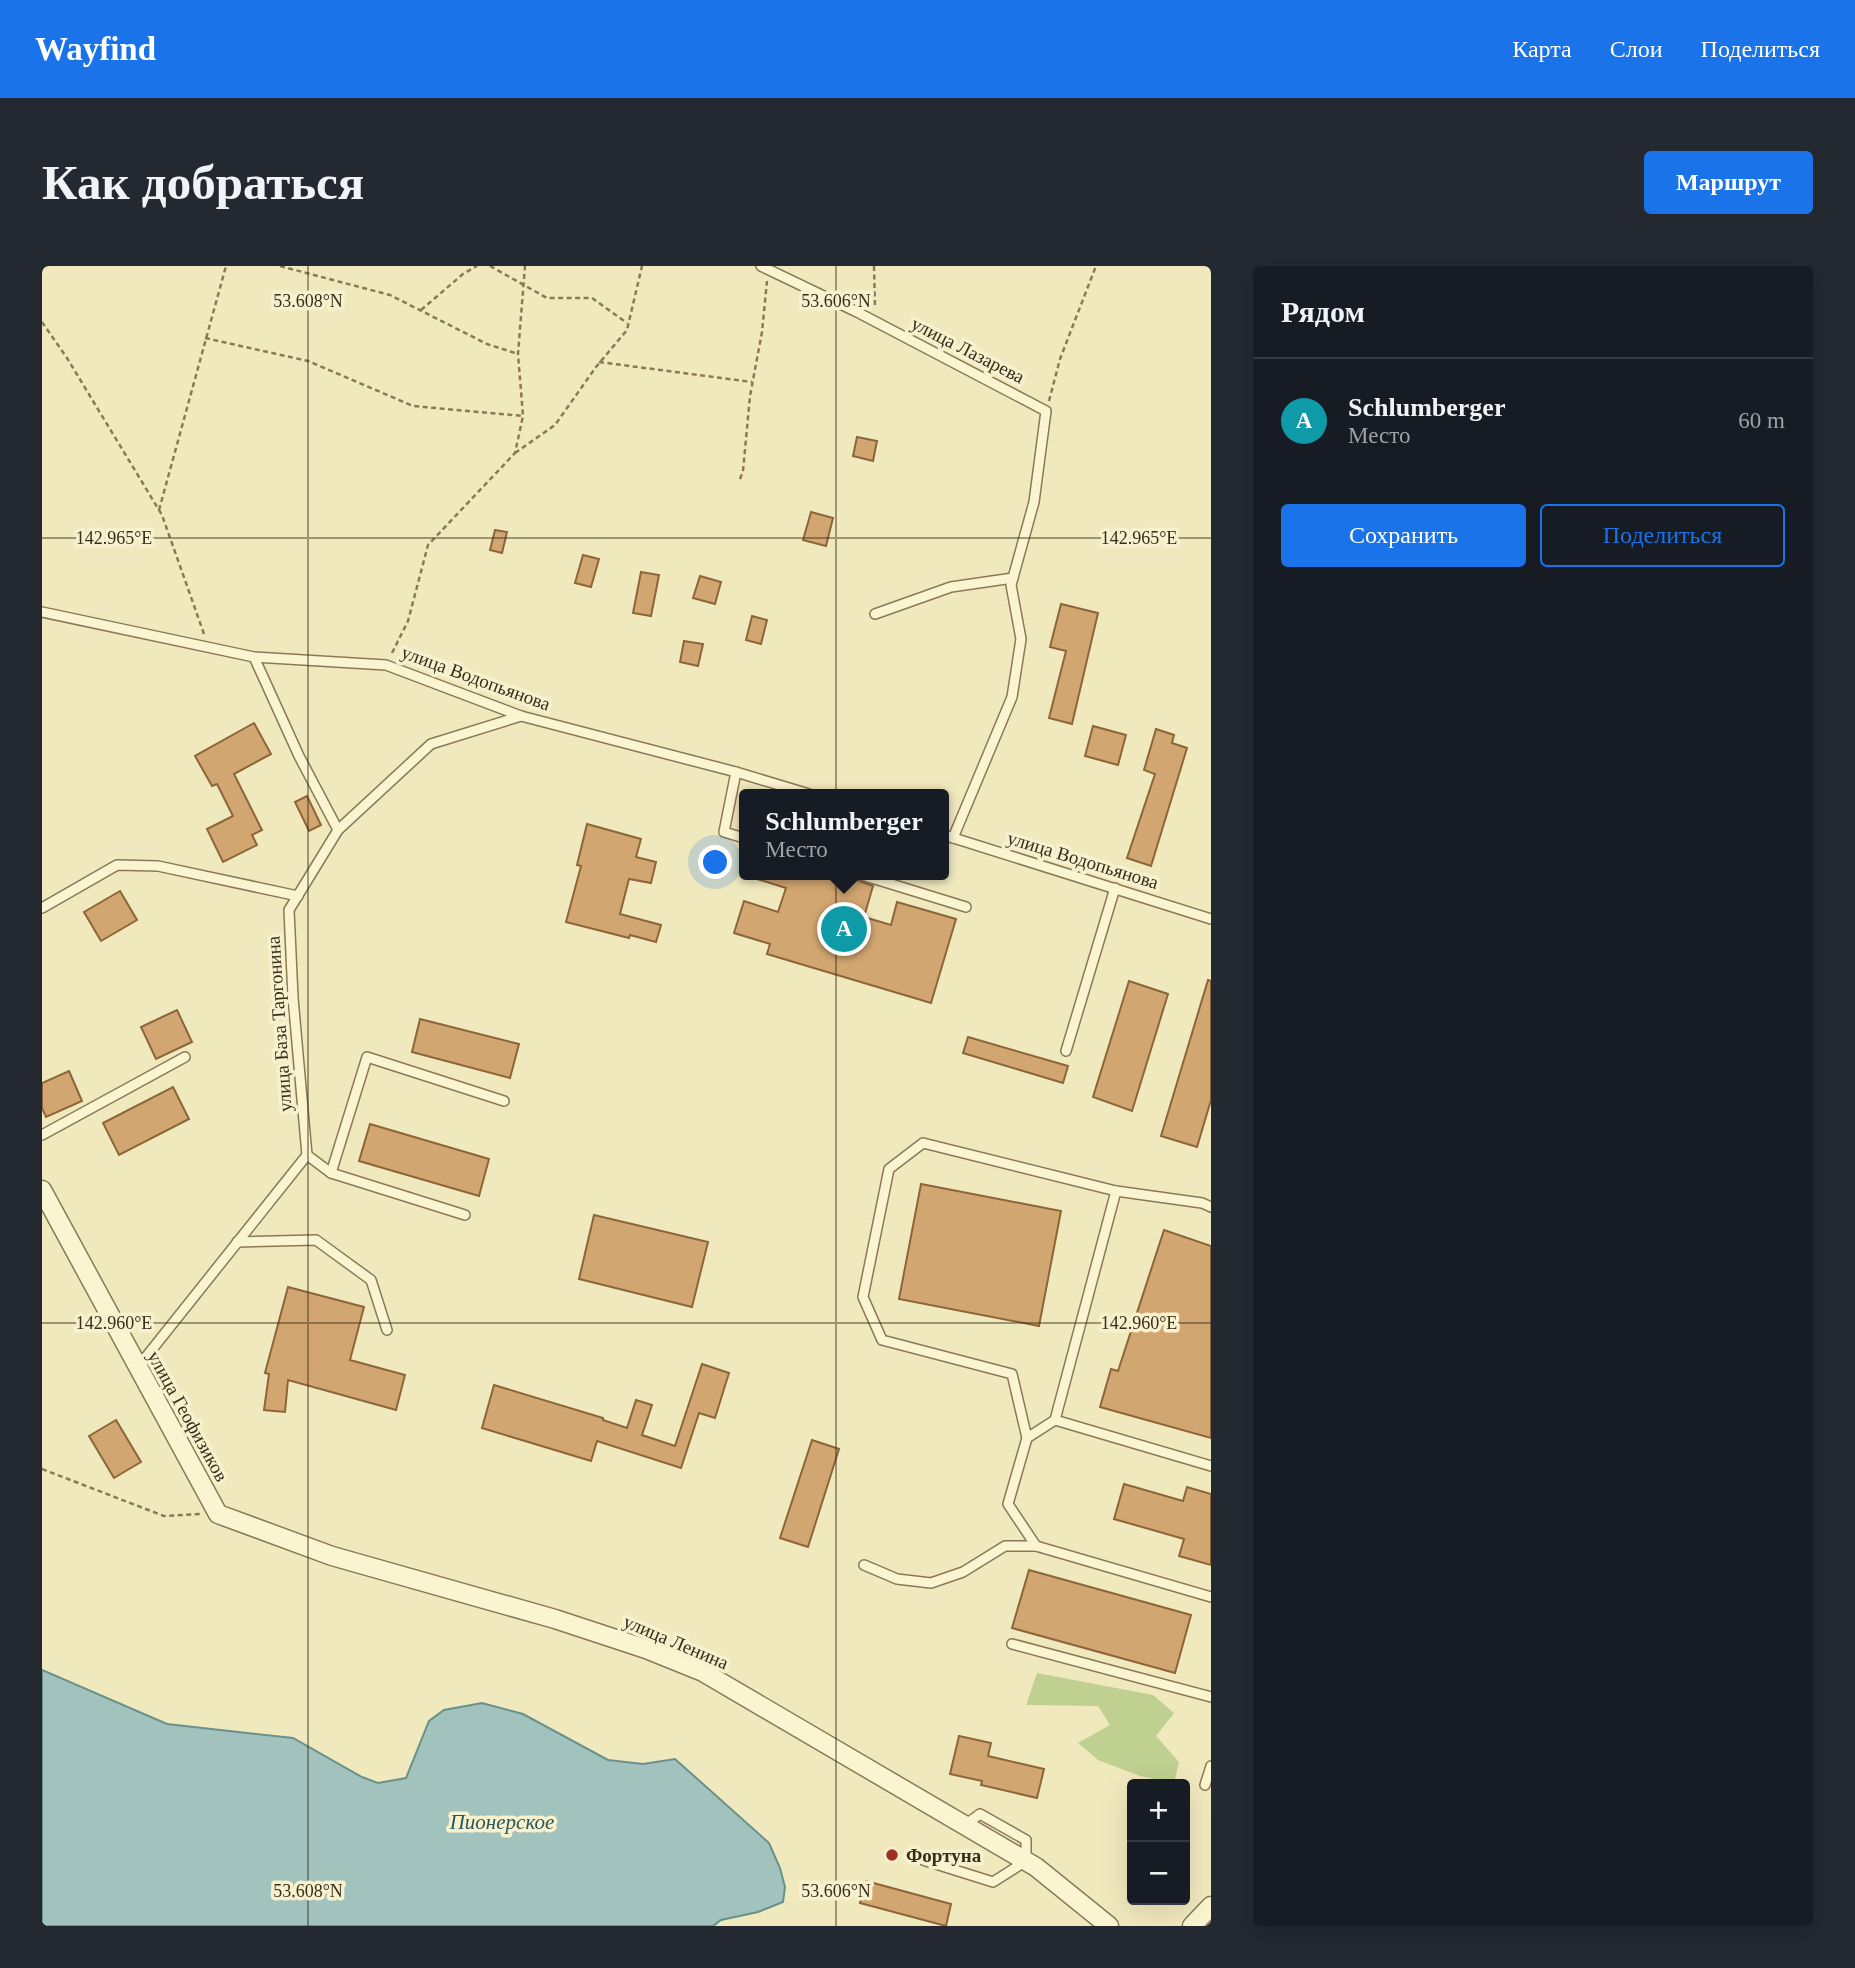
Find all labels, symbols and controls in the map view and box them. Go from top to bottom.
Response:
text: Wayfind [35,31,156,67]
text: Карта [1512,36,1572,62]
text: Слои [1610,36,1663,62]
text: Поделиться [1701,36,1820,62]
button: Маршрут [1644,151,1813,214]
text: Как добраться [42,155,364,210]
text: 53.608°N [273,291,343,311]
text: 53.606°N [801,291,871,311]
text: Рядом [1281,295,1365,328]
street label: улица Лазарева [908,312,1029,388]
text: Schlumberger [1348,393,1505,422]
text: A [1296,408,1312,433]
text: 60 m [1738,408,1785,433]
text: Место [1348,423,1410,448]
button: Сохранить [1281,504,1526,567]
button: Поделиться [1540,504,1785,567]
text: 142.965°E [76,528,152,548]
text: 142.965°E [1101,528,1177,548]
street label: улица Водопьянова [399,641,554,715]
popup [739,789,949,880]
text: Schlumberger [765,807,923,836]
street label: улица Водопьянова [1005,827,1162,893]
text: Место [765,837,828,862]
your location [698,845,732,879]
pin: A [821,903,867,955]
street label: улица База Таргонина [262,935,296,1113]
text: 142.960°E [76,1313,152,1333]
text: 142.960°E [1101,1313,1177,1333]
street label: улица Геофизиков [143,1347,233,1485]
street label: улица Ленина [620,1610,732,1674]
map controls [1127,1779,1190,1905]
button: + [1127,1779,1190,1842]
water label: Пионерское [449,1810,554,1834]
button: − [1127,1842,1190,1905]
place label: Фортуна [906,1845,982,1866]
marker: Фортуна [884,1847,900,1863]
text: 53.608°N [273,1881,343,1901]
text: 53.606°N [801,1881,871,1901]

